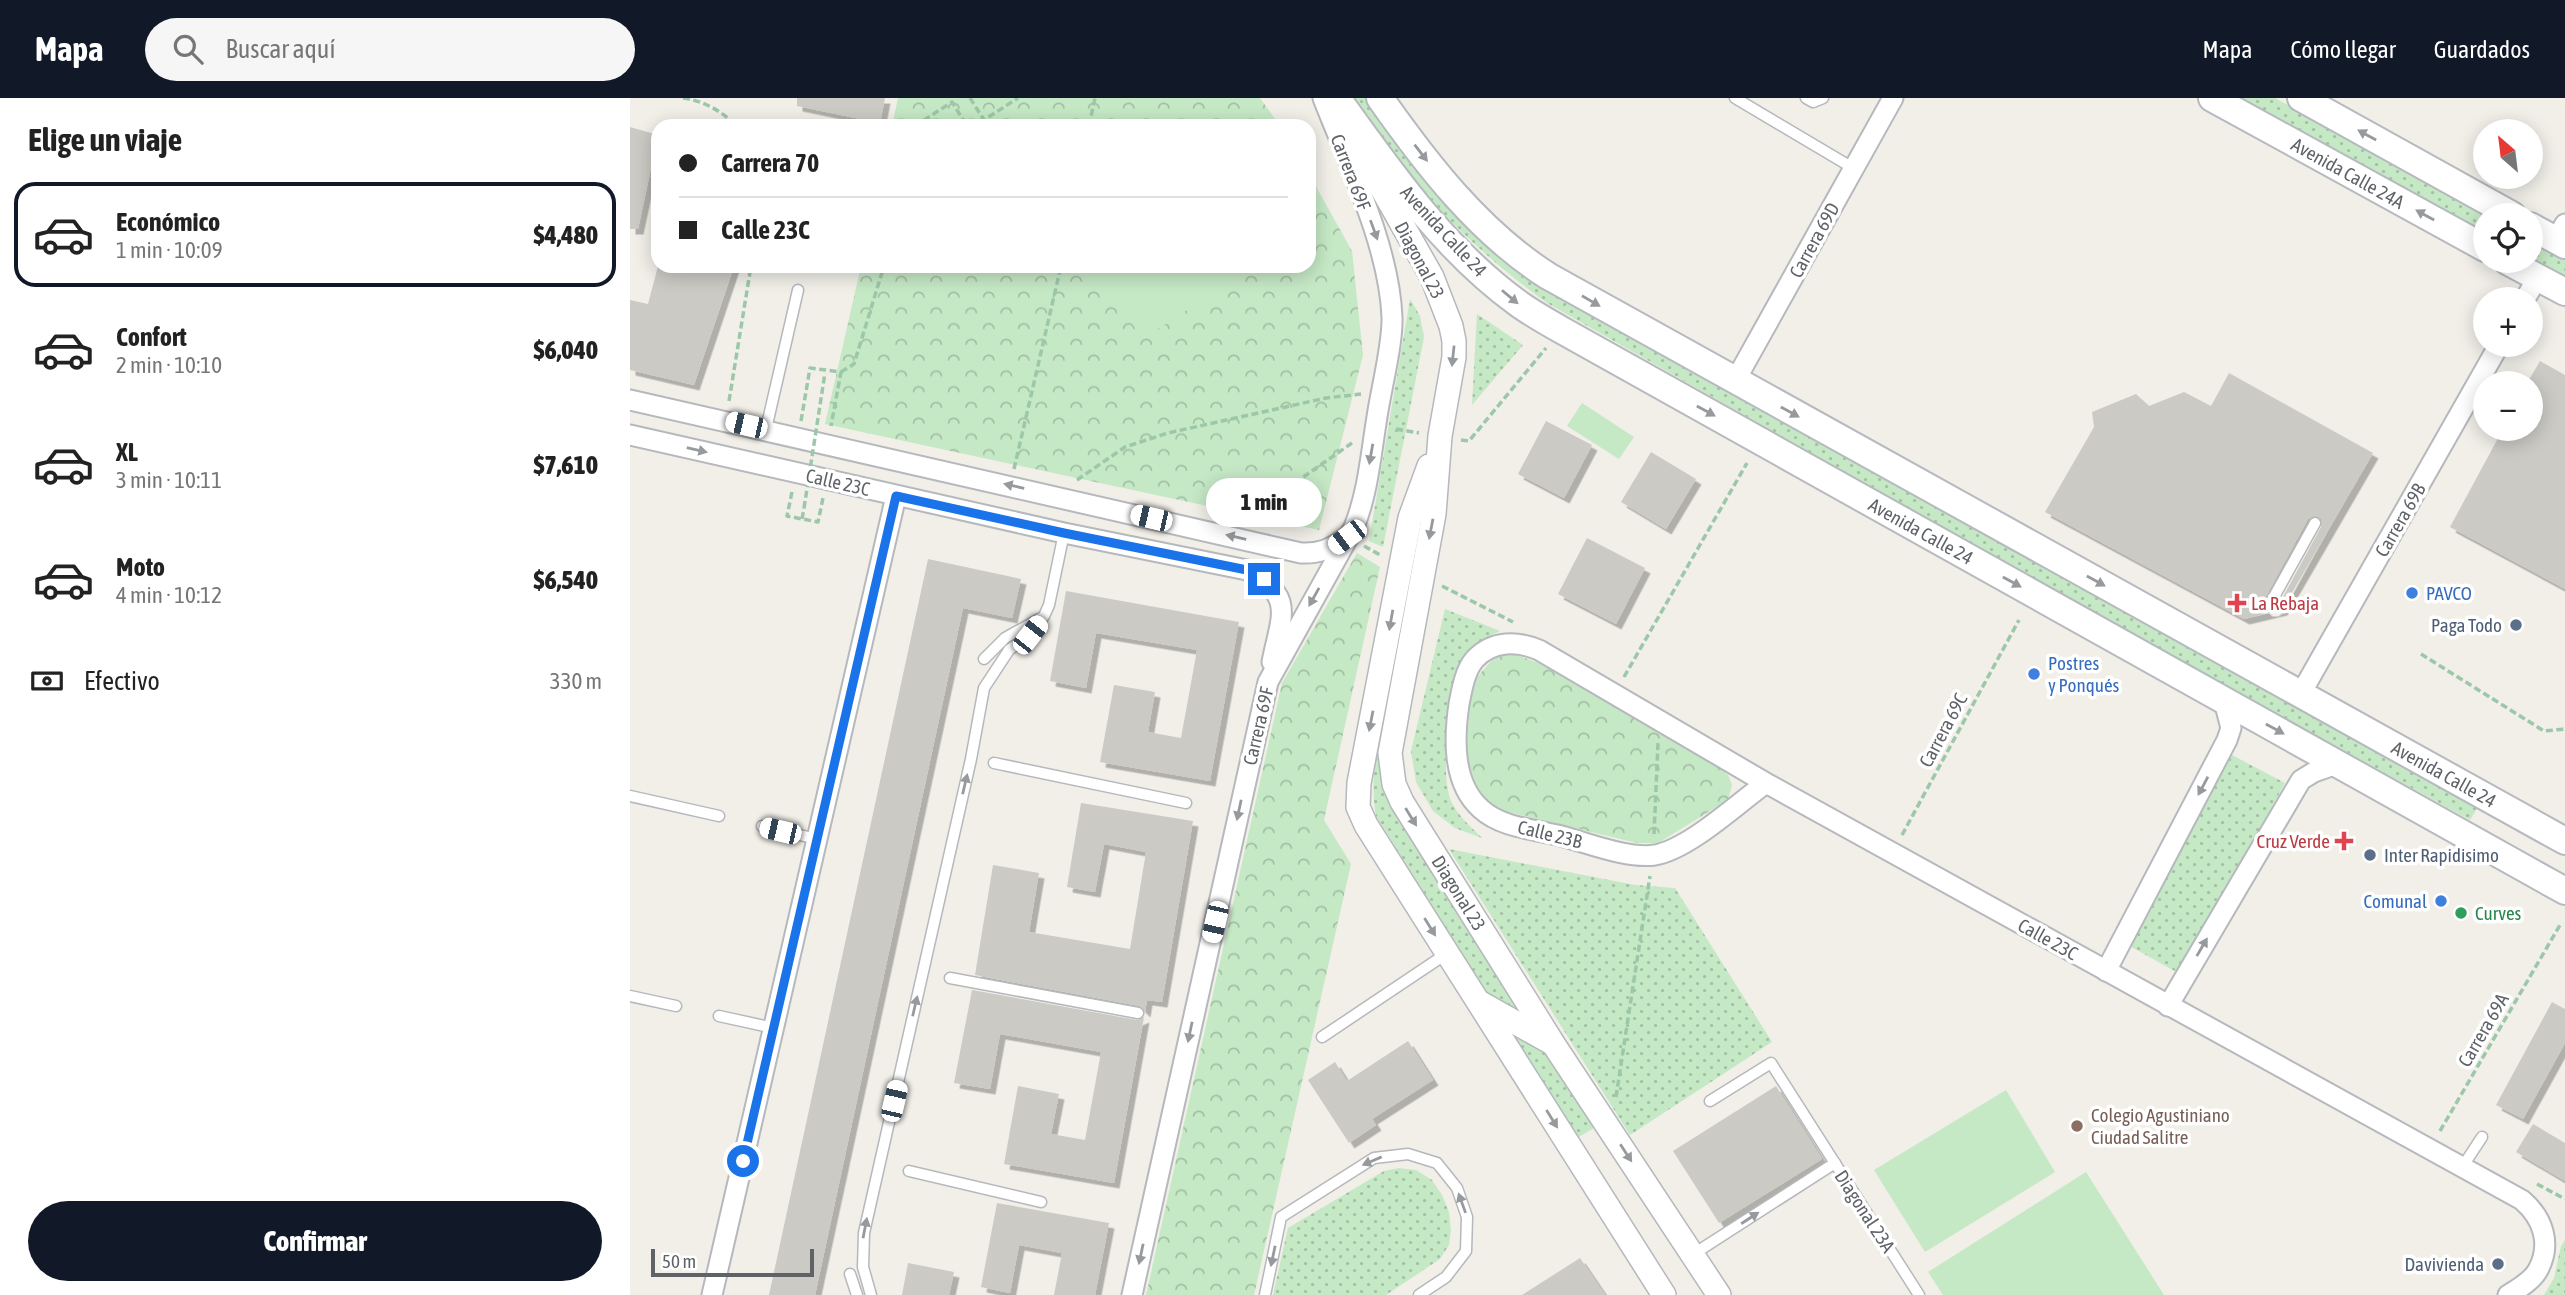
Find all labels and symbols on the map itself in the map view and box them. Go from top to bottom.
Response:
north arrow [2473,119,2543,189]
one-way arrow [2357,129,2376,141]
street label: Carrera 69F [1327,131,1376,213]
street label: Avenida Calle 24A [2288,133,2409,213]
one-way arrow [1413,144,1428,162]
street label: Avenida Calle 24 [1396,181,1492,281]
street label: Carrera 69D [1784,199,1844,281]
one-way arrow [2415,210,2435,221]
street label: Diagonal 23 [1391,218,1449,302]
one-way arrow [1368,220,1379,241]
one-way arrow [1501,289,1519,304]
one-way arrow [1581,295,1600,307]
one-way arrow [1447,345,1458,367]
one-way arrow [1697,405,1716,417]
one-way arrow [1780,406,1799,418]
car [724,410,769,440]
one-way arrow [1365,443,1376,465]
one-way arrow [686,445,708,456]
street label: Calle 23C [804,464,873,500]
callout: 1 min [1206,477,1322,526]
street label: Carrera 69B [2370,480,2430,560]
one-way arrow [1003,481,1025,492]
street label: Avenida Calle 24 [1865,493,1977,569]
car [1129,503,1174,533]
car [1324,516,1371,558]
one-way arrow [1425,518,1436,540]
one-way arrow [1224,532,1246,543]
route end [1248,563,1280,595]
one-way arrow [2086,575,2105,587]
one-way arrow [2002,576,2021,588]
place label: PAVCO [2426,582,2472,604]
marker: PAVCO [2404,585,2420,601]
one-way arrow [1308,588,1320,607]
place label: La Rebaja [2251,592,2319,614]
marker: La Rebaja [2229,595,2245,611]
one-way arrow [1385,609,1396,631]
car [1009,612,1052,658]
place label: Paga Todo [2431,614,2502,636]
marker: Paga Todo [2508,617,2524,633]
place label: Postres y Ponqués [2048,652,2120,696]
marker: Postres y Ponqués [2026,666,2042,682]
street label: Carrera 69F [1238,685,1278,767]
street label: Carrera 69C [1914,689,1972,771]
one-way arrow [1366,710,1377,732]
one-way arrow [2265,723,2284,735]
street label: Avenida Calle 24 [2388,736,2500,812]
one-way arrow [960,773,971,795]
one-way arrow [2197,776,2209,796]
one-way arrow [1234,799,1245,821]
one-way arrow [1405,807,1418,827]
street label: Calle 23B [1516,815,1584,853]
car [758,816,803,846]
place label: Cruz Verde [2257,830,2330,852]
marker: Cruz Verde [2336,833,2352,849]
place label: Inter Rapidisimo [2384,844,2499,866]
marker: Inter Rapidisimo [2362,847,2378,863]
street label: Diagonal 23 [1427,851,1491,935]
place label: Comunal [2364,890,2427,912]
marker: Comunal [2433,893,2449,909]
car [1201,899,1230,945]
place label: Curves [2475,902,2522,924]
marker: Curves [2453,905,2469,921]
street label: Calle 23C [2014,914,2082,965]
one-way arrow [1423,917,1436,936]
one-way arrow [2196,937,2208,956]
street label: Carrera 69A [2453,989,2513,1071]
one-way arrow [910,995,921,1017]
one-way arrow [1185,1021,1196,1043]
car [880,1078,909,1124]
place label: Colegio Agustiniano Ciudad Salitre [2091,1104,2230,1148]
one-way arrow [1545,1109,1558,1128]
marker: Colegio Agustiniano Ciudad Salitre [2069,1118,2085,1134]
one-way arrow [1619,1144,1632,1163]
route start [727,1145,759,1177]
one-way arrow [1361,1156,1382,1167]
street label: Diagonal 23A [1830,1166,1900,1257]
one-way arrow [1456,1193,1467,1214]
one-way arrow [1740,1211,1759,1224]
one-way arrow [860,1217,871,1239]
one-way arrow [1136,1243,1147,1265]
one-way arrow [1267,1245,1278,1267]
scale bar [651,1246,814,1278]
place label: Davivienda [2404,1253,2484,1275]
marker: Davivienda [2490,1256,2506,1272]

